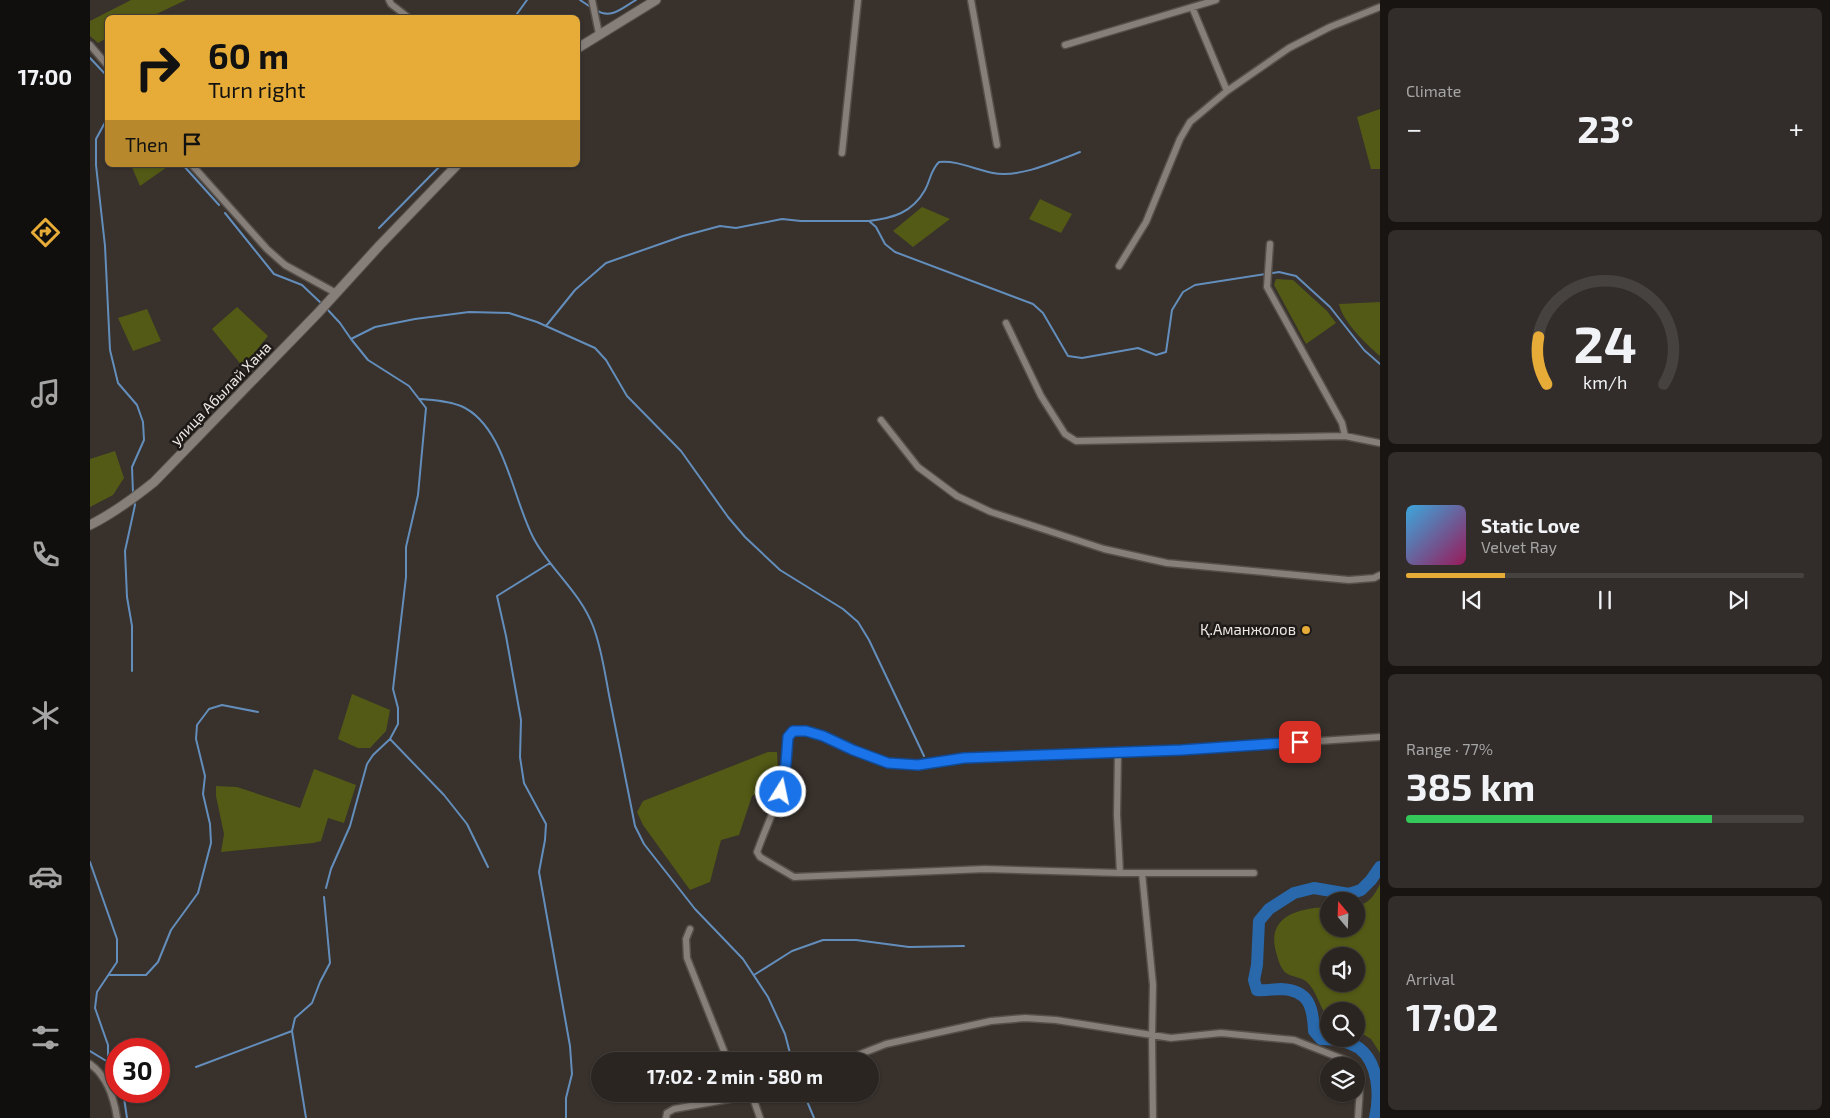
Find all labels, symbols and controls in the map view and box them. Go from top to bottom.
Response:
text: 60 m [208,34,289,76]
icon: right [125,35,190,100]
text: 17:00 [18,63,72,89]
text: Turn right [208,76,306,102]
text: Climate [1406,81,1461,100]
text: 23° [1577,105,1634,151]
text: − [1406,111,1422,145]
text: + [1789,111,1804,145]
icon: arrive [178,130,206,158]
text: Then [125,133,168,156]
icon: directions [28,215,63,250]
text: 24 [1573,311,1637,373]
street label: улица Абылай Хана [166,338,275,450]
text: km/h [1583,371,1627,393]
icon: music [28,376,63,411]
text: Static Love [1481,514,1580,537]
icon: phone [28,537,63,572]
text: Velvet Ray [1481,537,1557,556]
icon: previous [1458,586,1486,614]
icon: pause [1591,586,1619,614]
icon: next [1724,586,1752,614]
place label: Қ.Аманжолов [1200,620,1296,638]
marker: Қ.Аманжолов [1300,624,1312,636]
icon: climate [28,698,63,733]
pin [1279,721,1321,763]
icon: arrive [1286,728,1314,756]
text: Range · 77% [1406,739,1493,758]
text: 385 km [1406,763,1535,809]
position arrow [754,765,806,817]
icon: car [28,859,63,894]
north arrow [1320,892,1365,938]
map controls [1320,892,1365,1102]
button: sound [1320,947,1365,992]
text: Arrival [1406,969,1455,988]
text: 17:02 [1406,993,1498,1039]
button: search [1320,1002,1365,1047]
icon: filters [28,1020,63,1055]
speed limit sign: 30 [105,1038,170,1103]
button: layers [1320,1057,1365,1102]
text: 17:02 · 2 min · 580 m [647,1065,823,1088]

